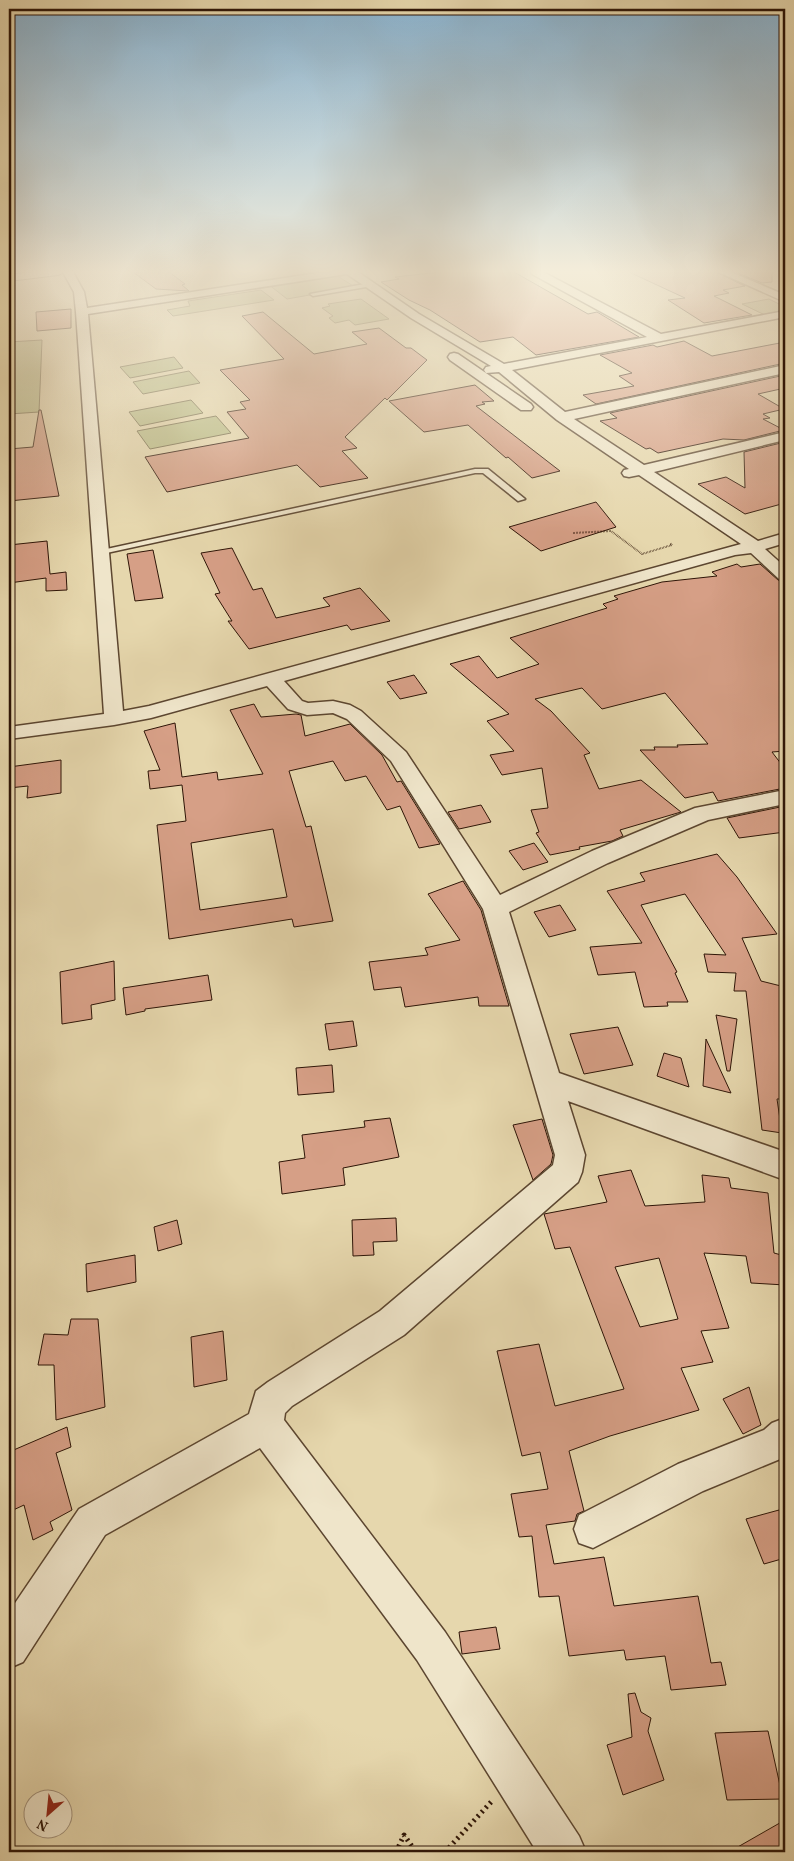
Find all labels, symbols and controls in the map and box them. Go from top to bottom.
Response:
north arrow [22,1788,72,1838]
text: N [34,1813,52,1835]

